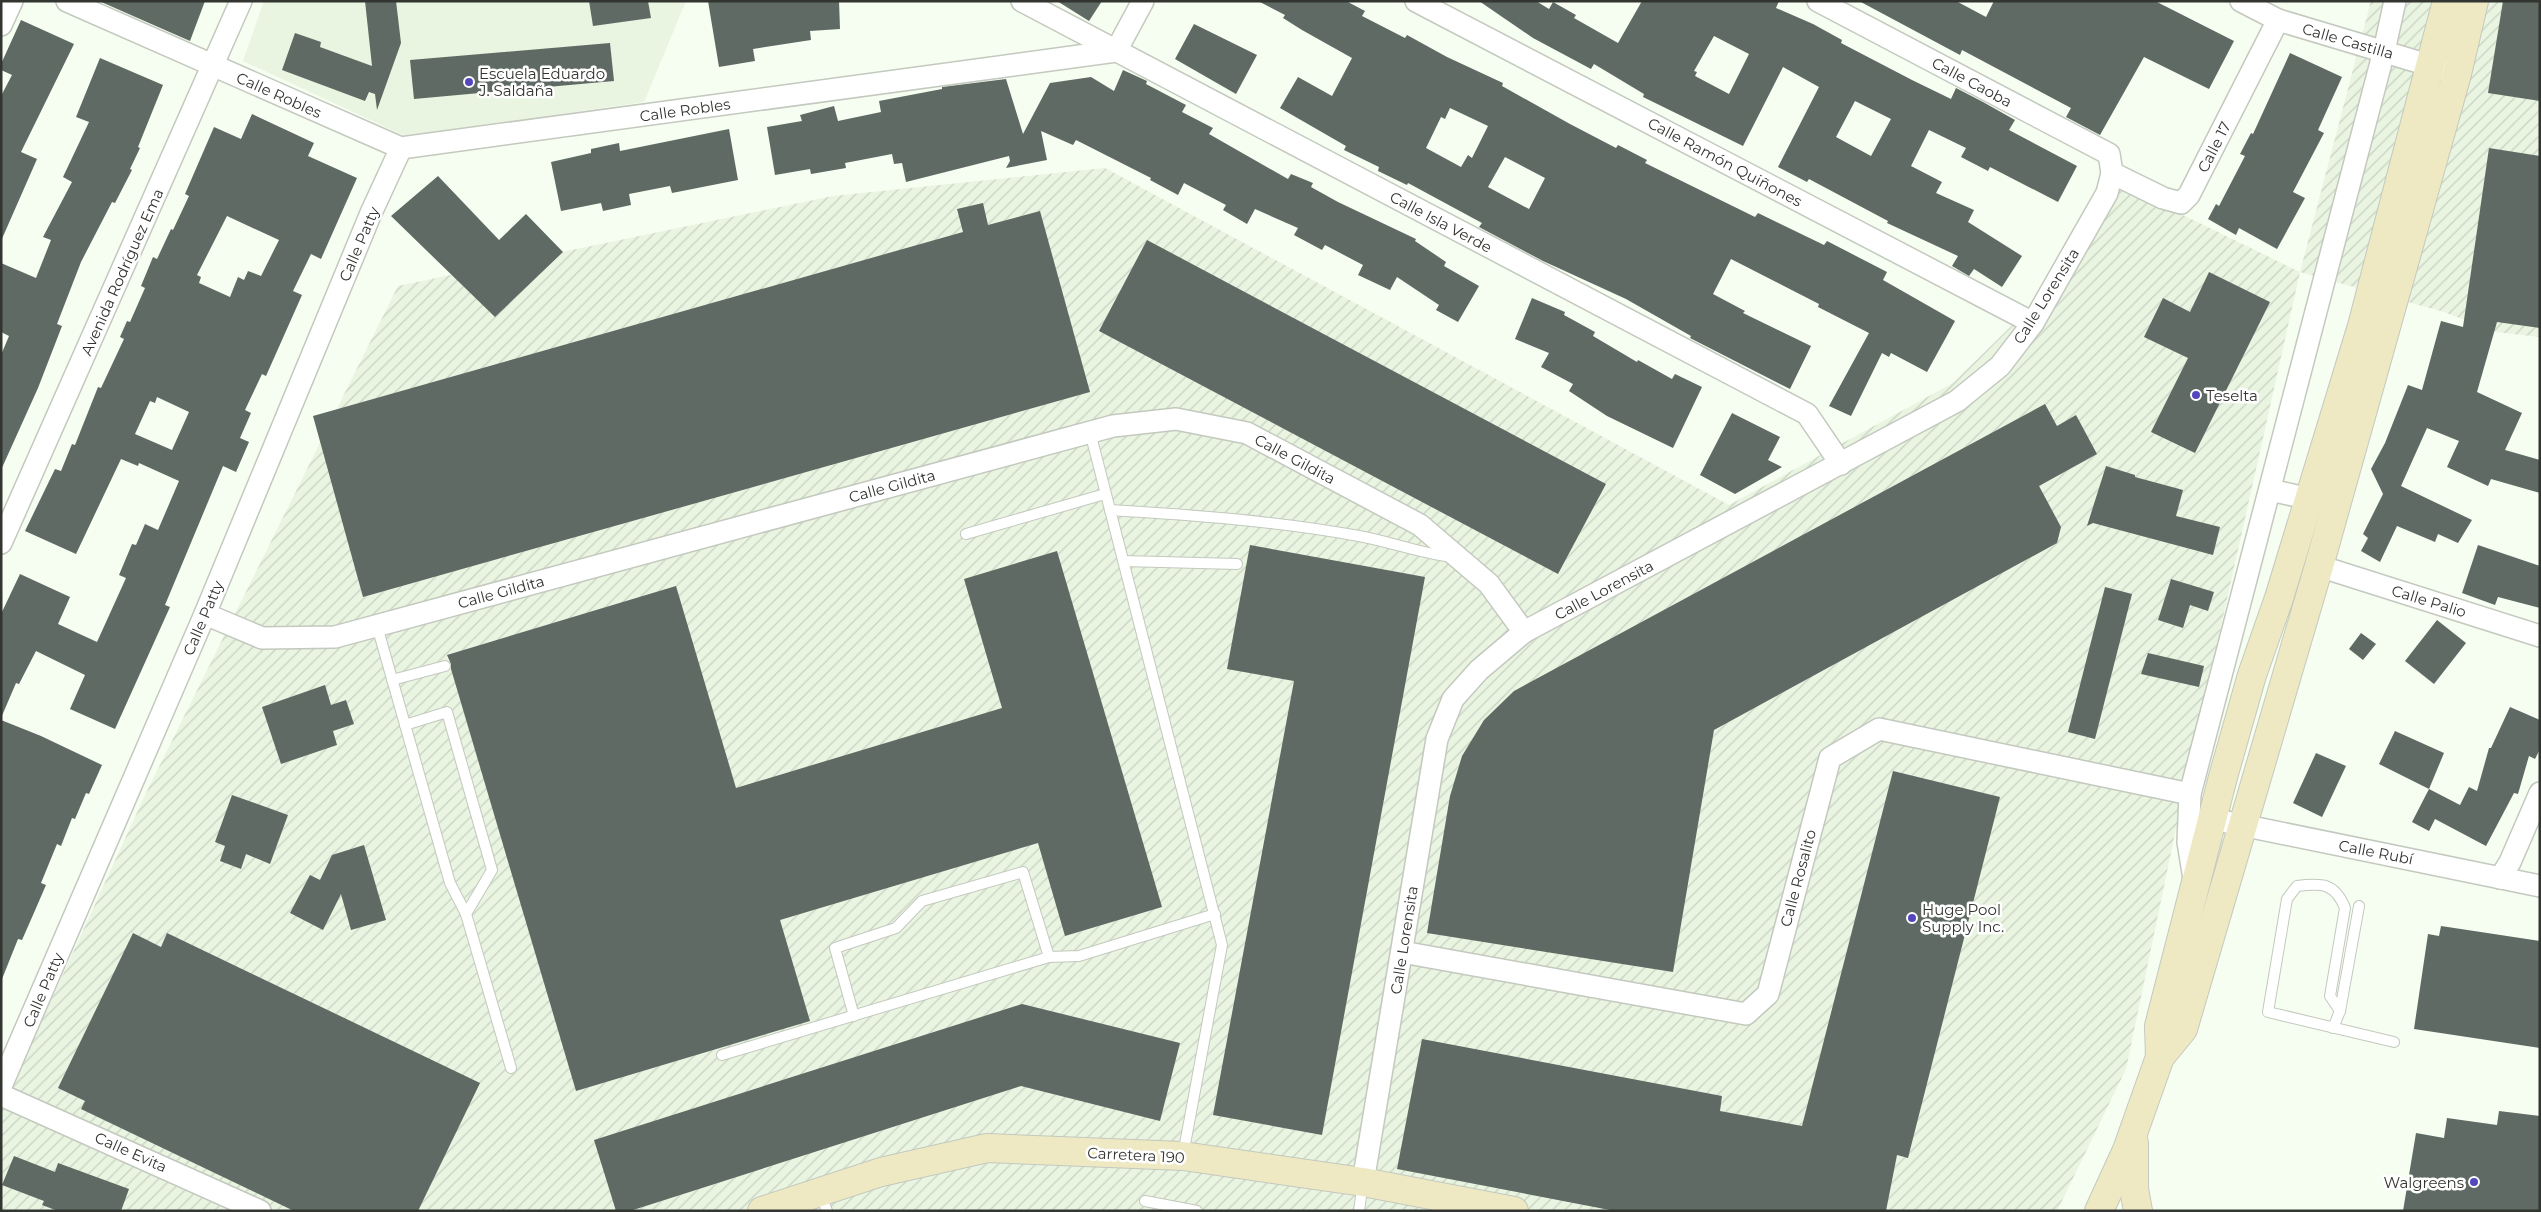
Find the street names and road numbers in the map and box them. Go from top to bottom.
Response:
street label: Calle Castilla [2300,19,2396,63]
street label: Calle Caoba [1929,53,2015,111]
street label: Calle Robles [233,68,325,122]
street label: Calle Robles [638,94,732,126]
street label: Calle Ramón Quiñones [1645,113,1805,211]
street label: Calle 17 [2193,118,2235,176]
street label: Avenida Rodríguez Ema [77,186,167,358]
street label: Calle Isla Verde [1387,187,1495,257]
street label: Calle Patty [335,203,384,284]
street label: Calle Lorensita [2009,245,2083,347]
street label: Calle Gildita [1251,430,1339,488]
street label: Calle Gildita [847,465,937,507]
street label: Calle Lorensita [1551,556,1657,624]
street label: Calle Gildita [456,571,546,613]
street label: Calle Patty [179,577,228,658]
street label: Calle Palio [2389,581,2469,621]
street label: Calle Rosalito [1776,827,1820,929]
street label: Calle Rubí [2337,835,2416,869]
street label: Calle Lorensita [1386,884,1422,996]
street label: Calle Patty [19,949,68,1030]
street label: Calle Evita [92,1128,170,1176]
street label: Carretera 190 [1087,1143,1185,1167]

